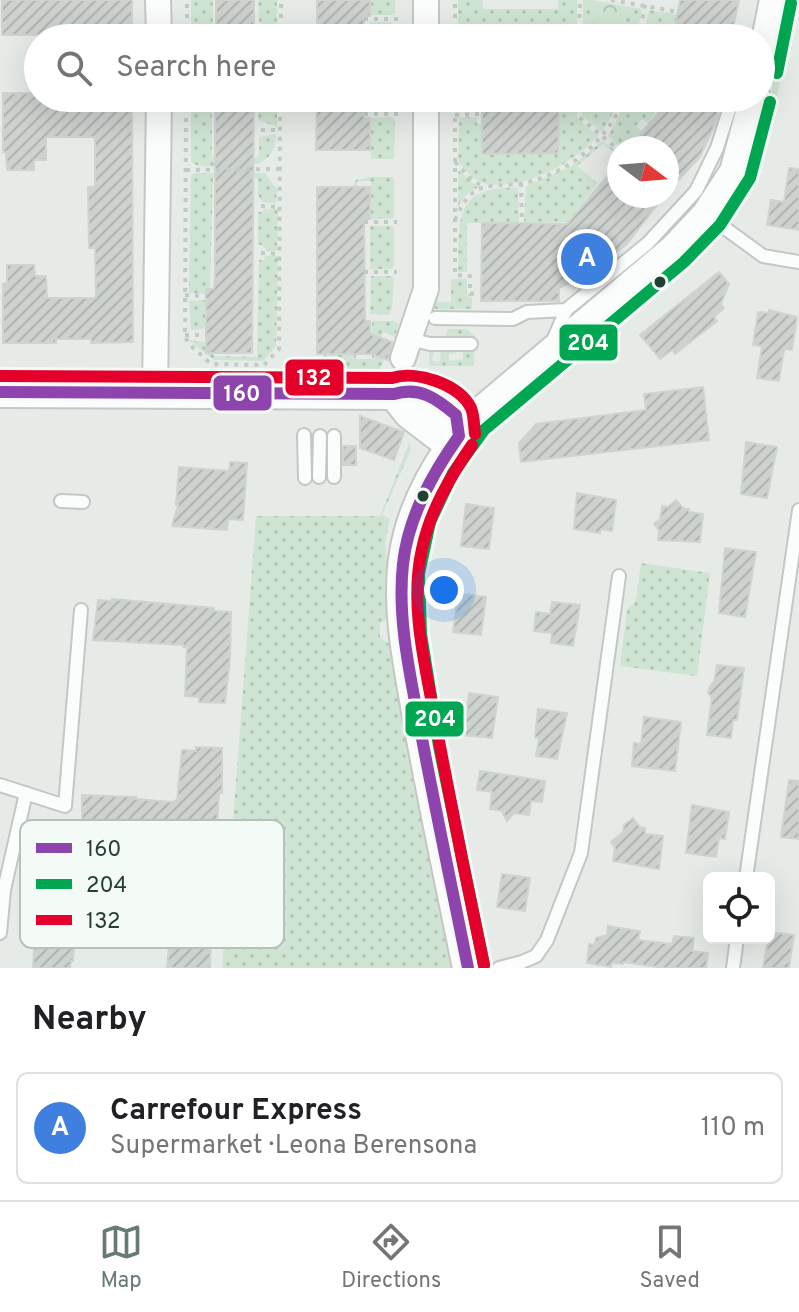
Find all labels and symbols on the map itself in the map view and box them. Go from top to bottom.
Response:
north arrow [607,136,679,208]
pin: A [561,229,613,289]
unlabelled marker [652,274,668,290]
line badge: 204 [558,323,619,362]
text: 204 [567,331,609,358]
line badge: 132 [284,358,345,397]
text: 132 [296,366,332,393]
line badge: 160 [212,374,273,412]
text: 160 [224,382,260,409]
unlabelled marker [415,488,431,504]
your location [424,570,464,610]
line badge: 204 [404,700,465,738]
text: 204 [414,707,456,734]
legend [20,820,284,948]
text: 160 [86,837,121,864]
text: 204 [86,873,127,900]
text: 132 [86,909,120,936]

